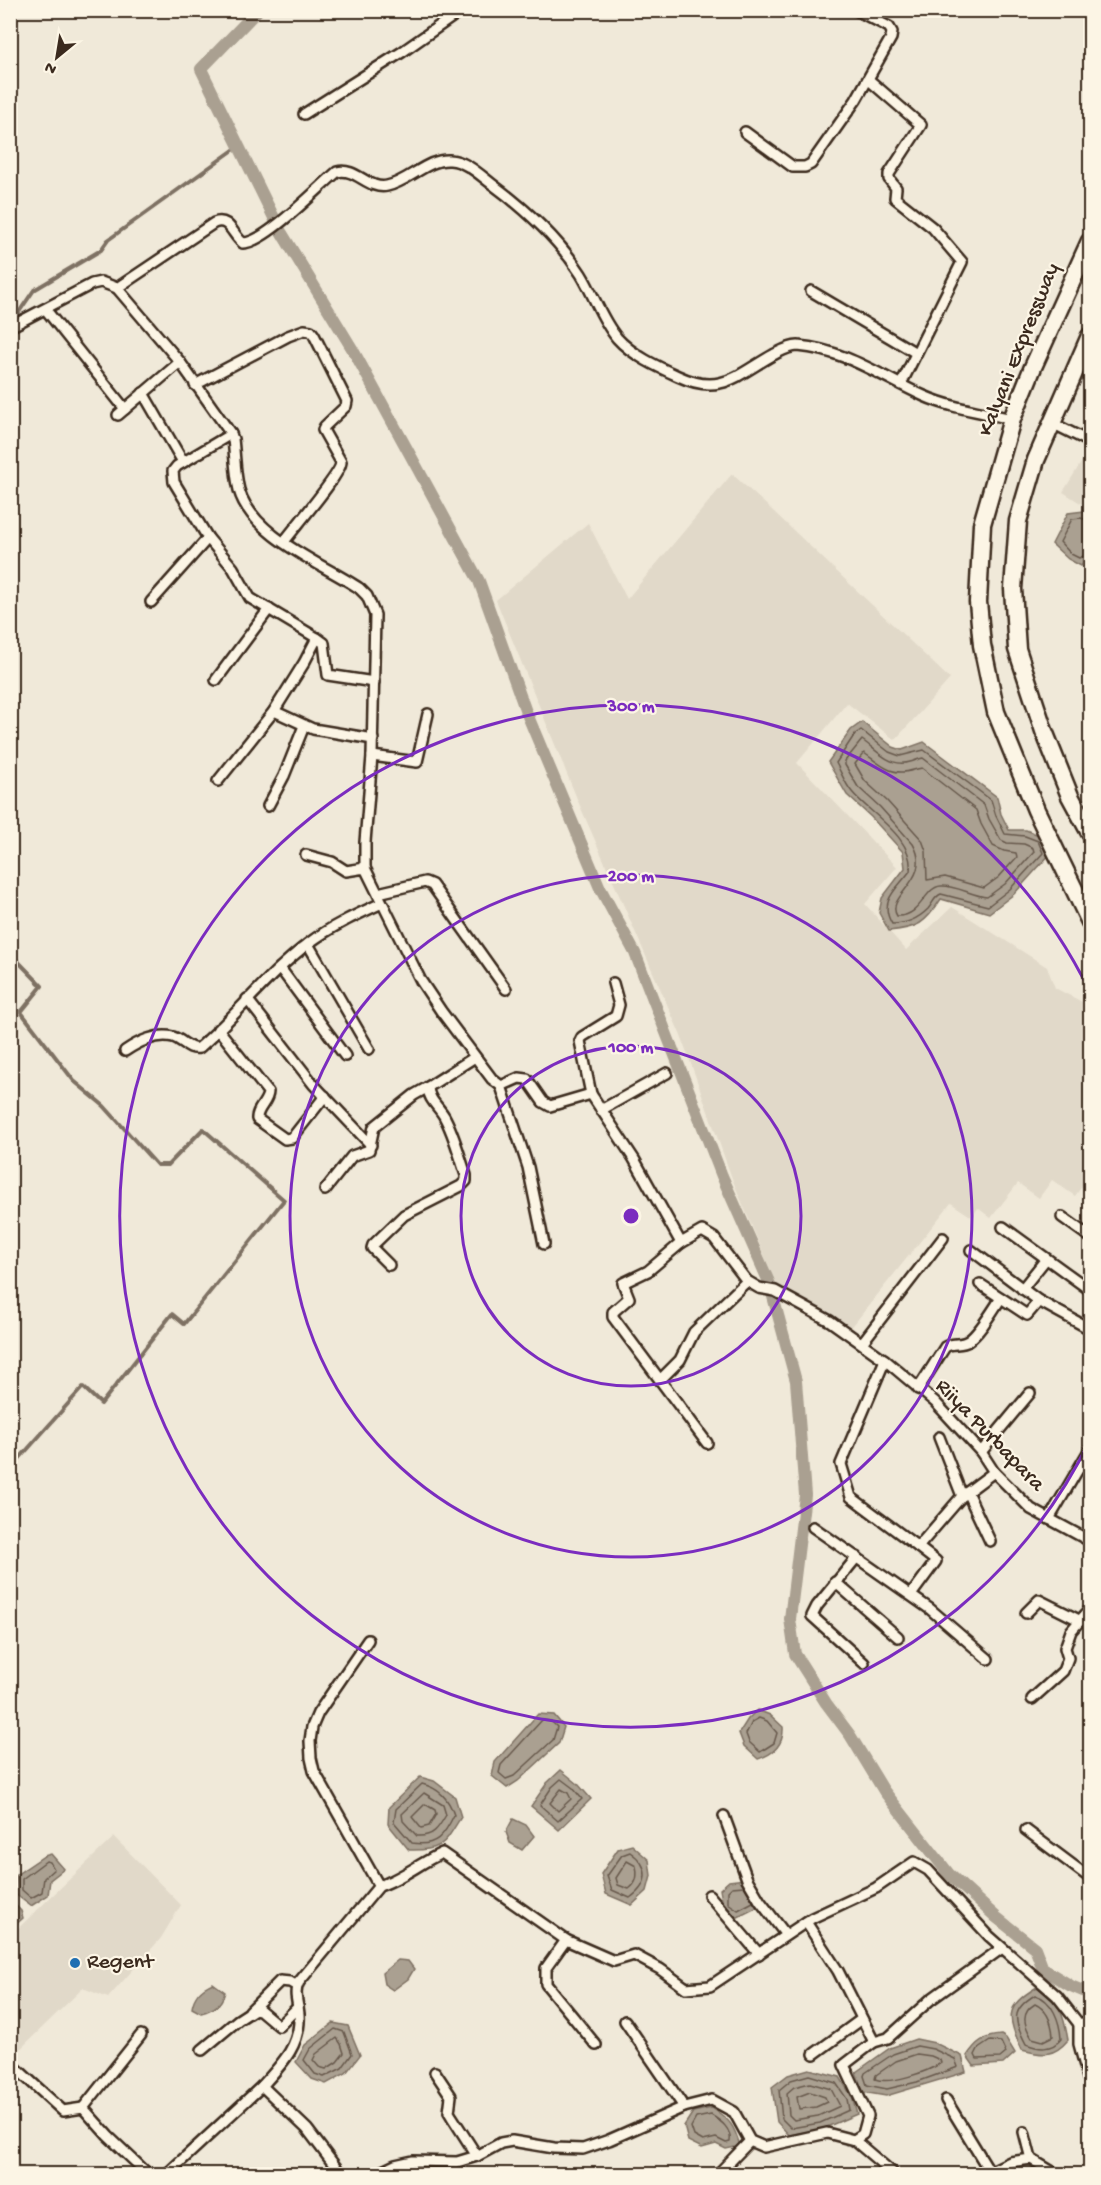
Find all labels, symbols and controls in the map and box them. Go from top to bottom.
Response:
north arrow [27,27,87,87]
text: N [42,56,61,78]
street label: Kalyani Expressway [973,260,1067,440]
text: 300 m [607,697,655,718]
text: 200 m [608,867,654,888]
text: 100 m [608,1038,654,1059]
centre of rings [621,1206,641,1226]
street label: Riiya Purbapara [929,1374,1050,1498]
place label: Regent [87,1950,155,1976]
marker: Regent [68,1956,82,1970]

